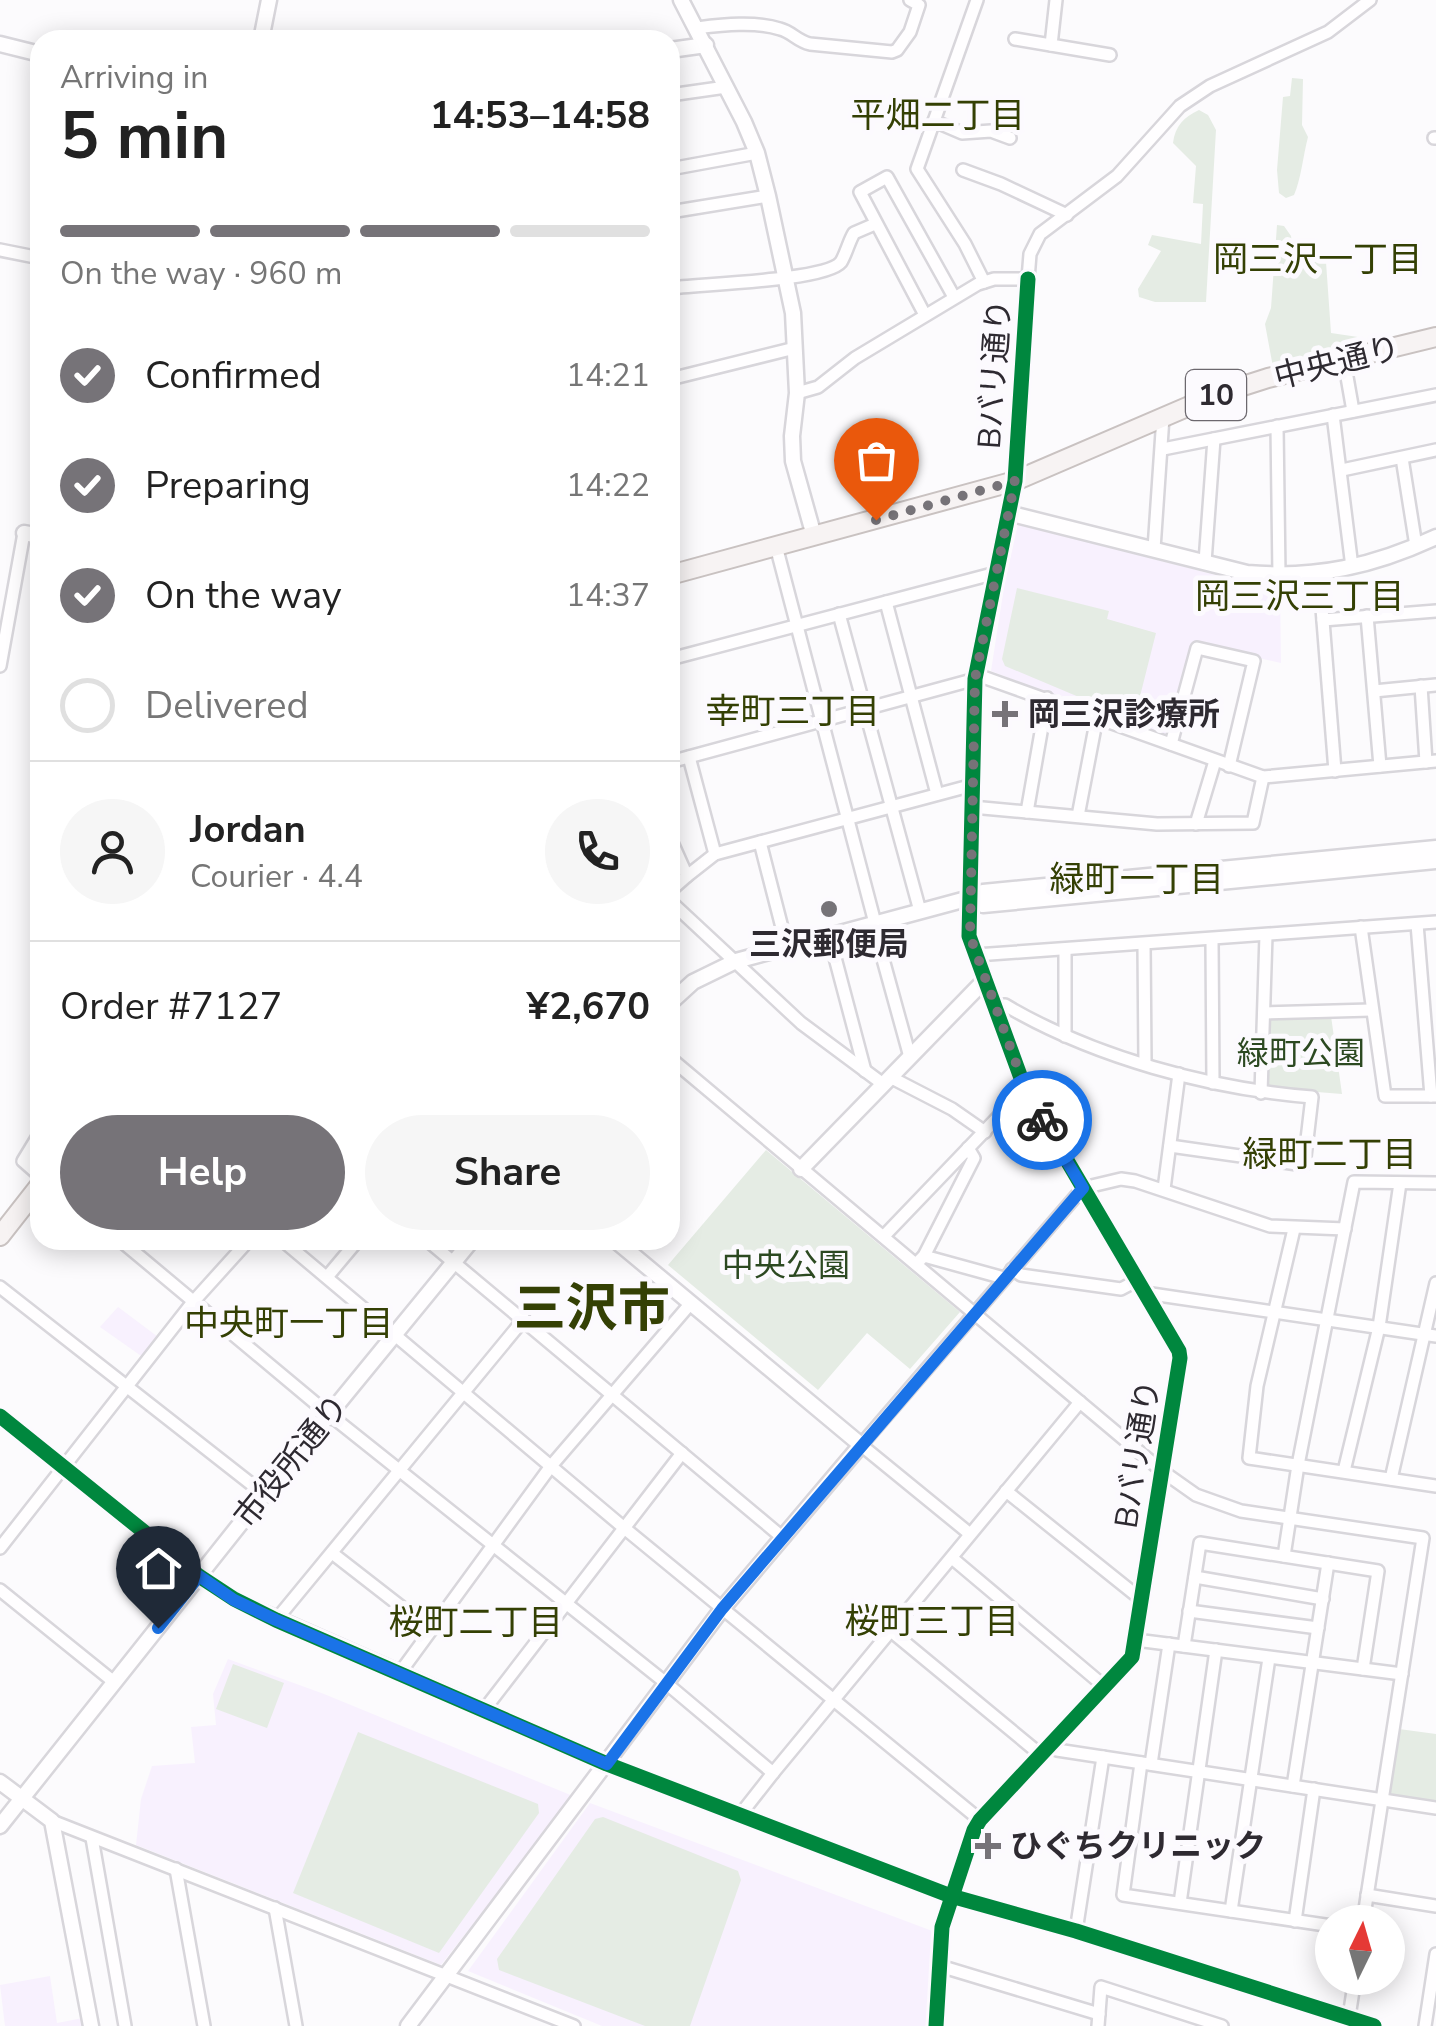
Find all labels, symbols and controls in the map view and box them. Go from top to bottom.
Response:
text: Arriving in [60,56,208,99]
text: 14:53–14:58 [430,90,650,141]
text: 5 min [60,92,228,181]
district label: 平畑二丁目 [850,92,1026,139]
district label: 岡三沢一丁目 [1213,236,1423,283]
text: On the way · 960 m [60,252,342,295]
street label: Bバリ通り [968,298,1021,450]
street label: 中央通り [1270,326,1404,399]
icon: check [60,348,115,403]
text: Confirmed [145,350,322,401]
text: 14:21 [566,354,650,397]
road number: 10 [1186,370,1246,420]
pin [834,418,919,521]
icon: bag [849,433,904,488]
icon: check [60,458,115,513]
text: Preparing [145,460,311,511]
text: 14:22 [566,464,650,507]
icon: check [60,568,115,623]
text: On the way [145,570,341,621]
district label: 岡三沢三丁目 [1195,573,1405,620]
text: 14:37 [566,574,650,617]
text: Delivered [145,680,309,731]
district label: 幸町三丁目 [705,688,881,735]
place label: 岡三沢診療所 [1028,693,1220,736]
marker: 岡三沢診療所 [992,701,1018,727]
button: person [60,799,165,904]
button: phone [545,799,650,904]
text: Jordan [190,804,306,855]
text: Courier · 4.4 [190,855,363,898]
district label: 緑町一丁目 [1049,856,1225,903]
marker: 三沢郵便局 [818,898,840,920]
place label: 三沢郵便局 [749,923,909,966]
text: Order #7127 [60,981,282,1032]
text: ¥2,670 [527,981,650,1032]
park label: 緑町公園 [1237,1032,1365,1075]
courier [992,1070,1092,1170]
icon: bike [1015,1093,1070,1148]
button: Help [60,1115,345,1230]
button: Share [365,1115,650,1230]
district label: 緑町二丁目 [1242,1131,1418,1178]
park label: 中央公園 [722,1244,850,1287]
district label: 三沢市 [514,1273,670,1344]
district label: 中央町一丁目 [184,1300,394,1347]
street label: Bバリ通り [1105,1377,1170,1531]
street label: 市役所通り [224,1386,358,1537]
pin [116,1526,201,1629]
icon: home [131,1541,186,1596]
district label: 桜町三丁目 [844,1598,1020,1645]
district label: 桜町二丁目 [388,1599,564,1646]
place label: ひぐちクリニック [1010,1825,1266,1868]
marker: ひぐちクリニック [975,1833,1001,1859]
north arrow [1315,1905,1405,1995]
map controls [1315,1905,1405,1995]

